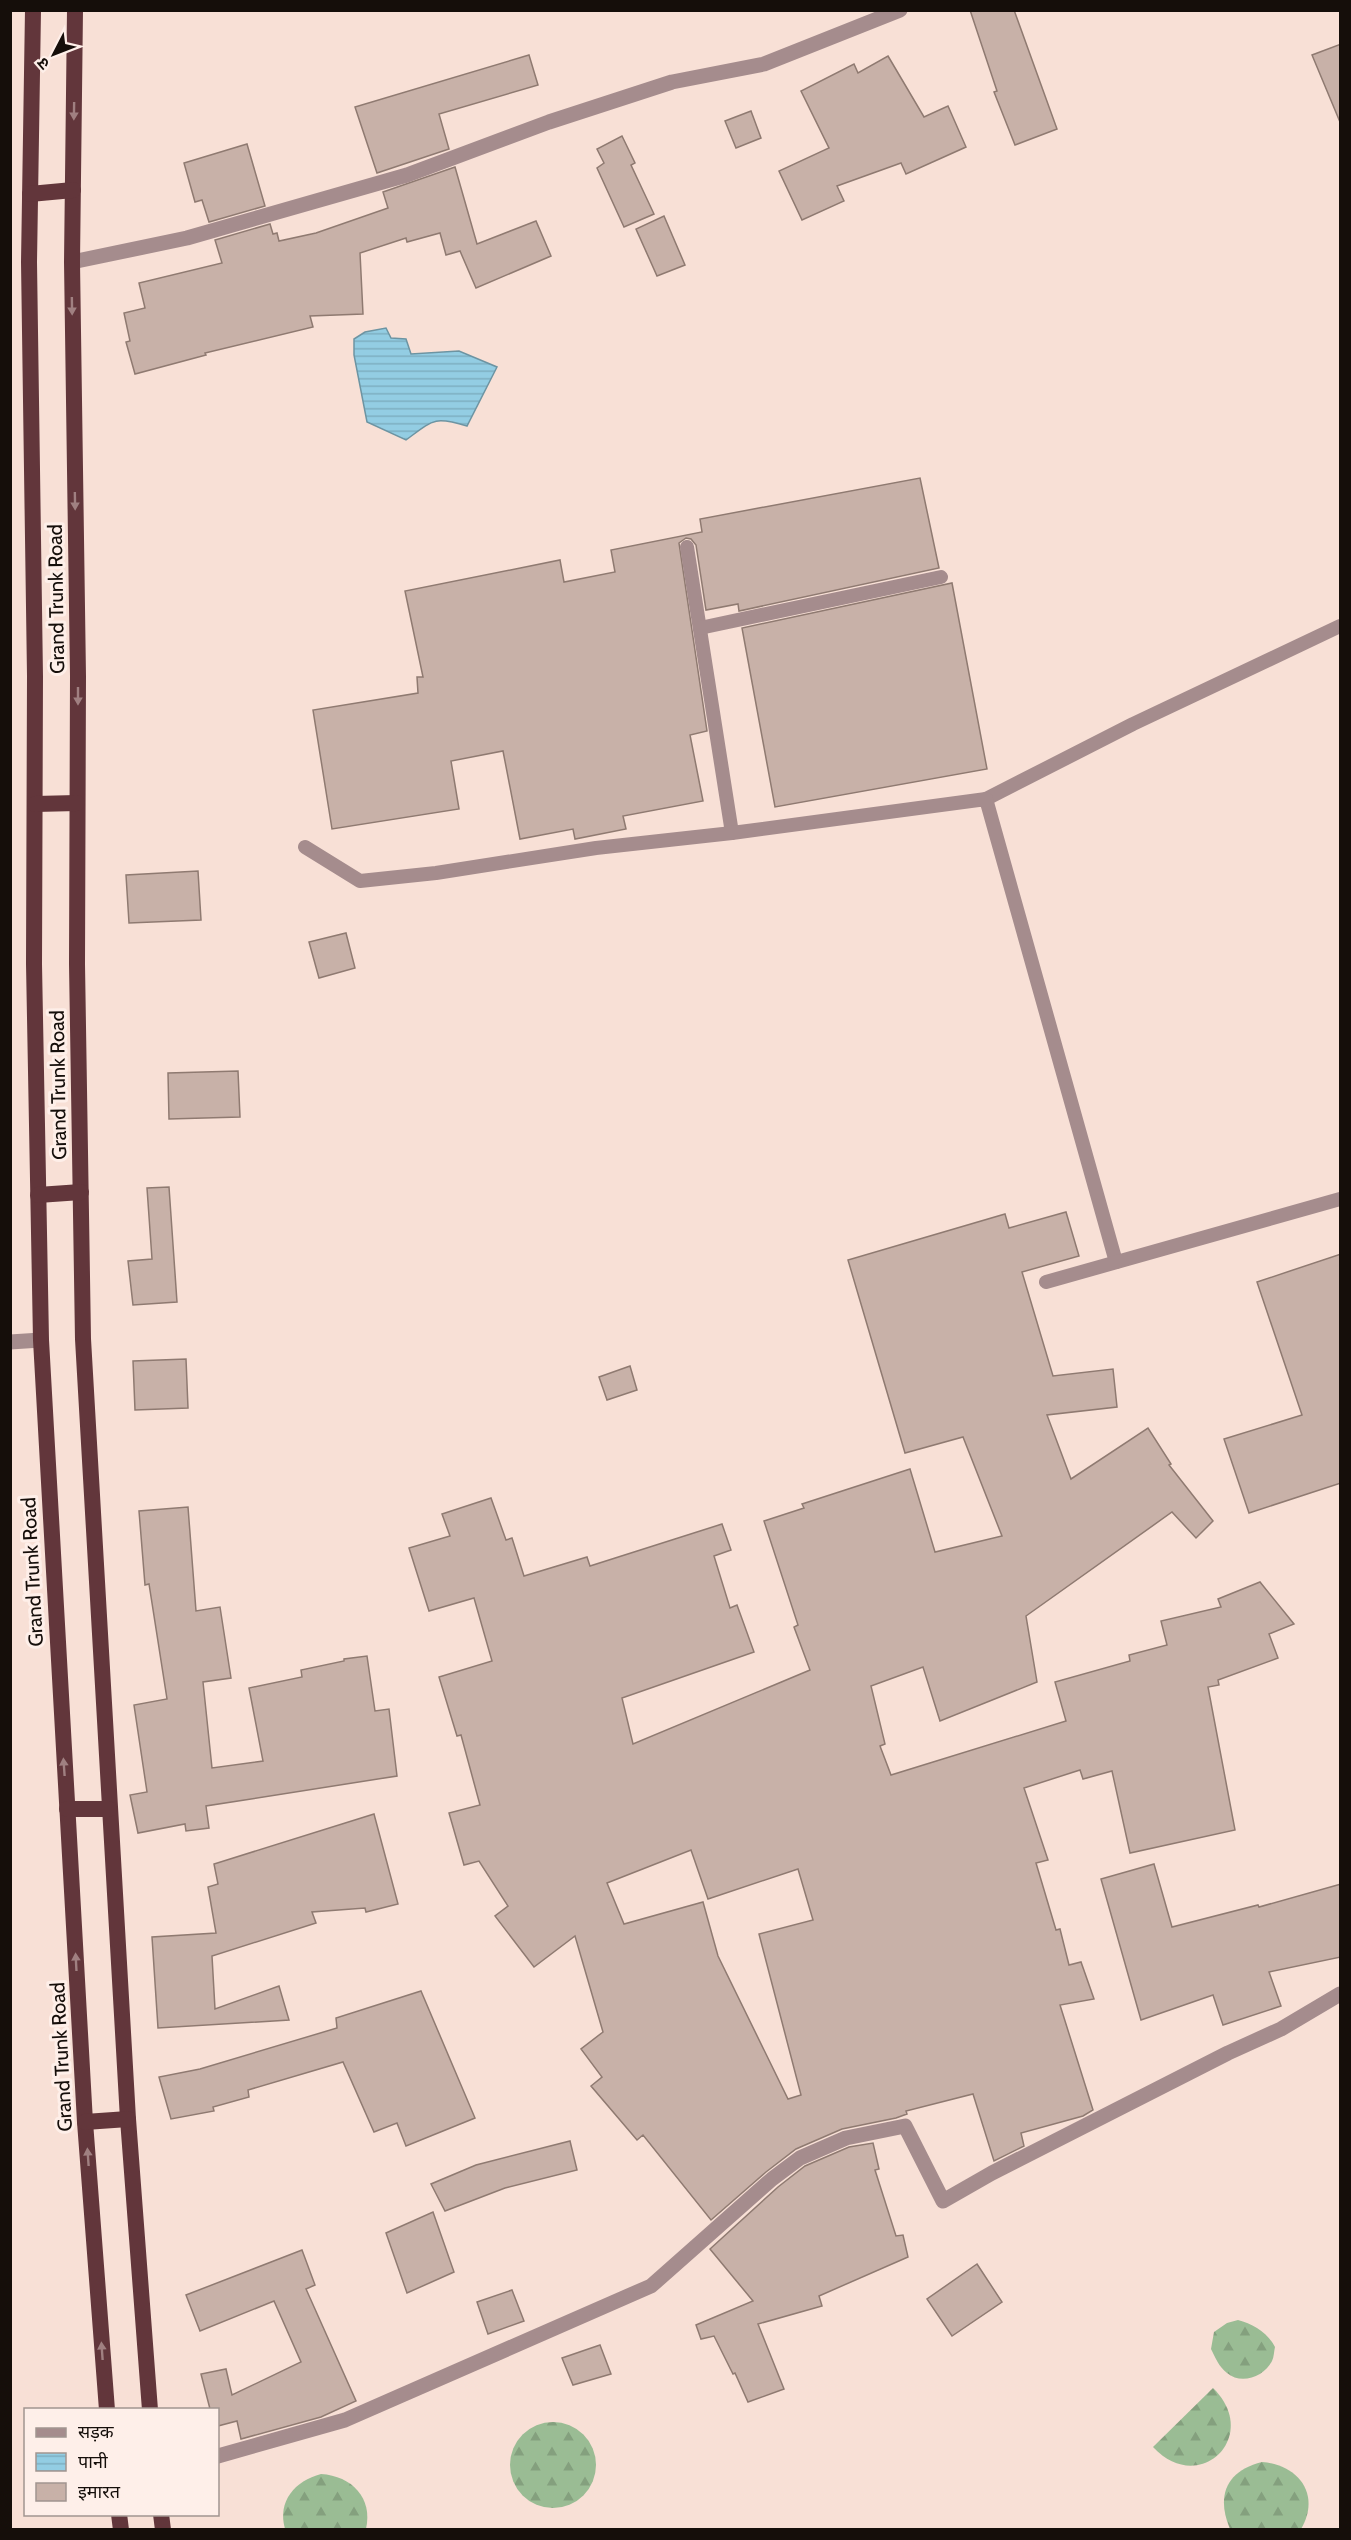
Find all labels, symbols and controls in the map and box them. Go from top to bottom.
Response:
north arrow [24,24,84,84]
text: उ [33,53,53,74]
one-way arrow [69,101,79,120]
one-way arrow [68,296,77,315]
one-way arrow [71,491,80,510]
street label: Grand Trunk Road [43,524,69,674]
one-way arrow [73,686,83,705]
street label: Grand Trunk Road [45,1010,71,1160]
street label: Grand Trunk Road [16,1497,48,1647]
one-way arrow [60,1758,69,1777]
one-way arrow [71,1953,81,1972]
street label: Grand Trunk Road [45,1982,77,2132]
one-way arrow [83,2147,93,2166]
one-way arrow [98,2342,107,2361]
legend [24,2408,219,2516]
text: सड़क [78,2421,115,2443]
text: पानी [78,2451,108,2473]
text: इमारत [78,2481,121,2503]

